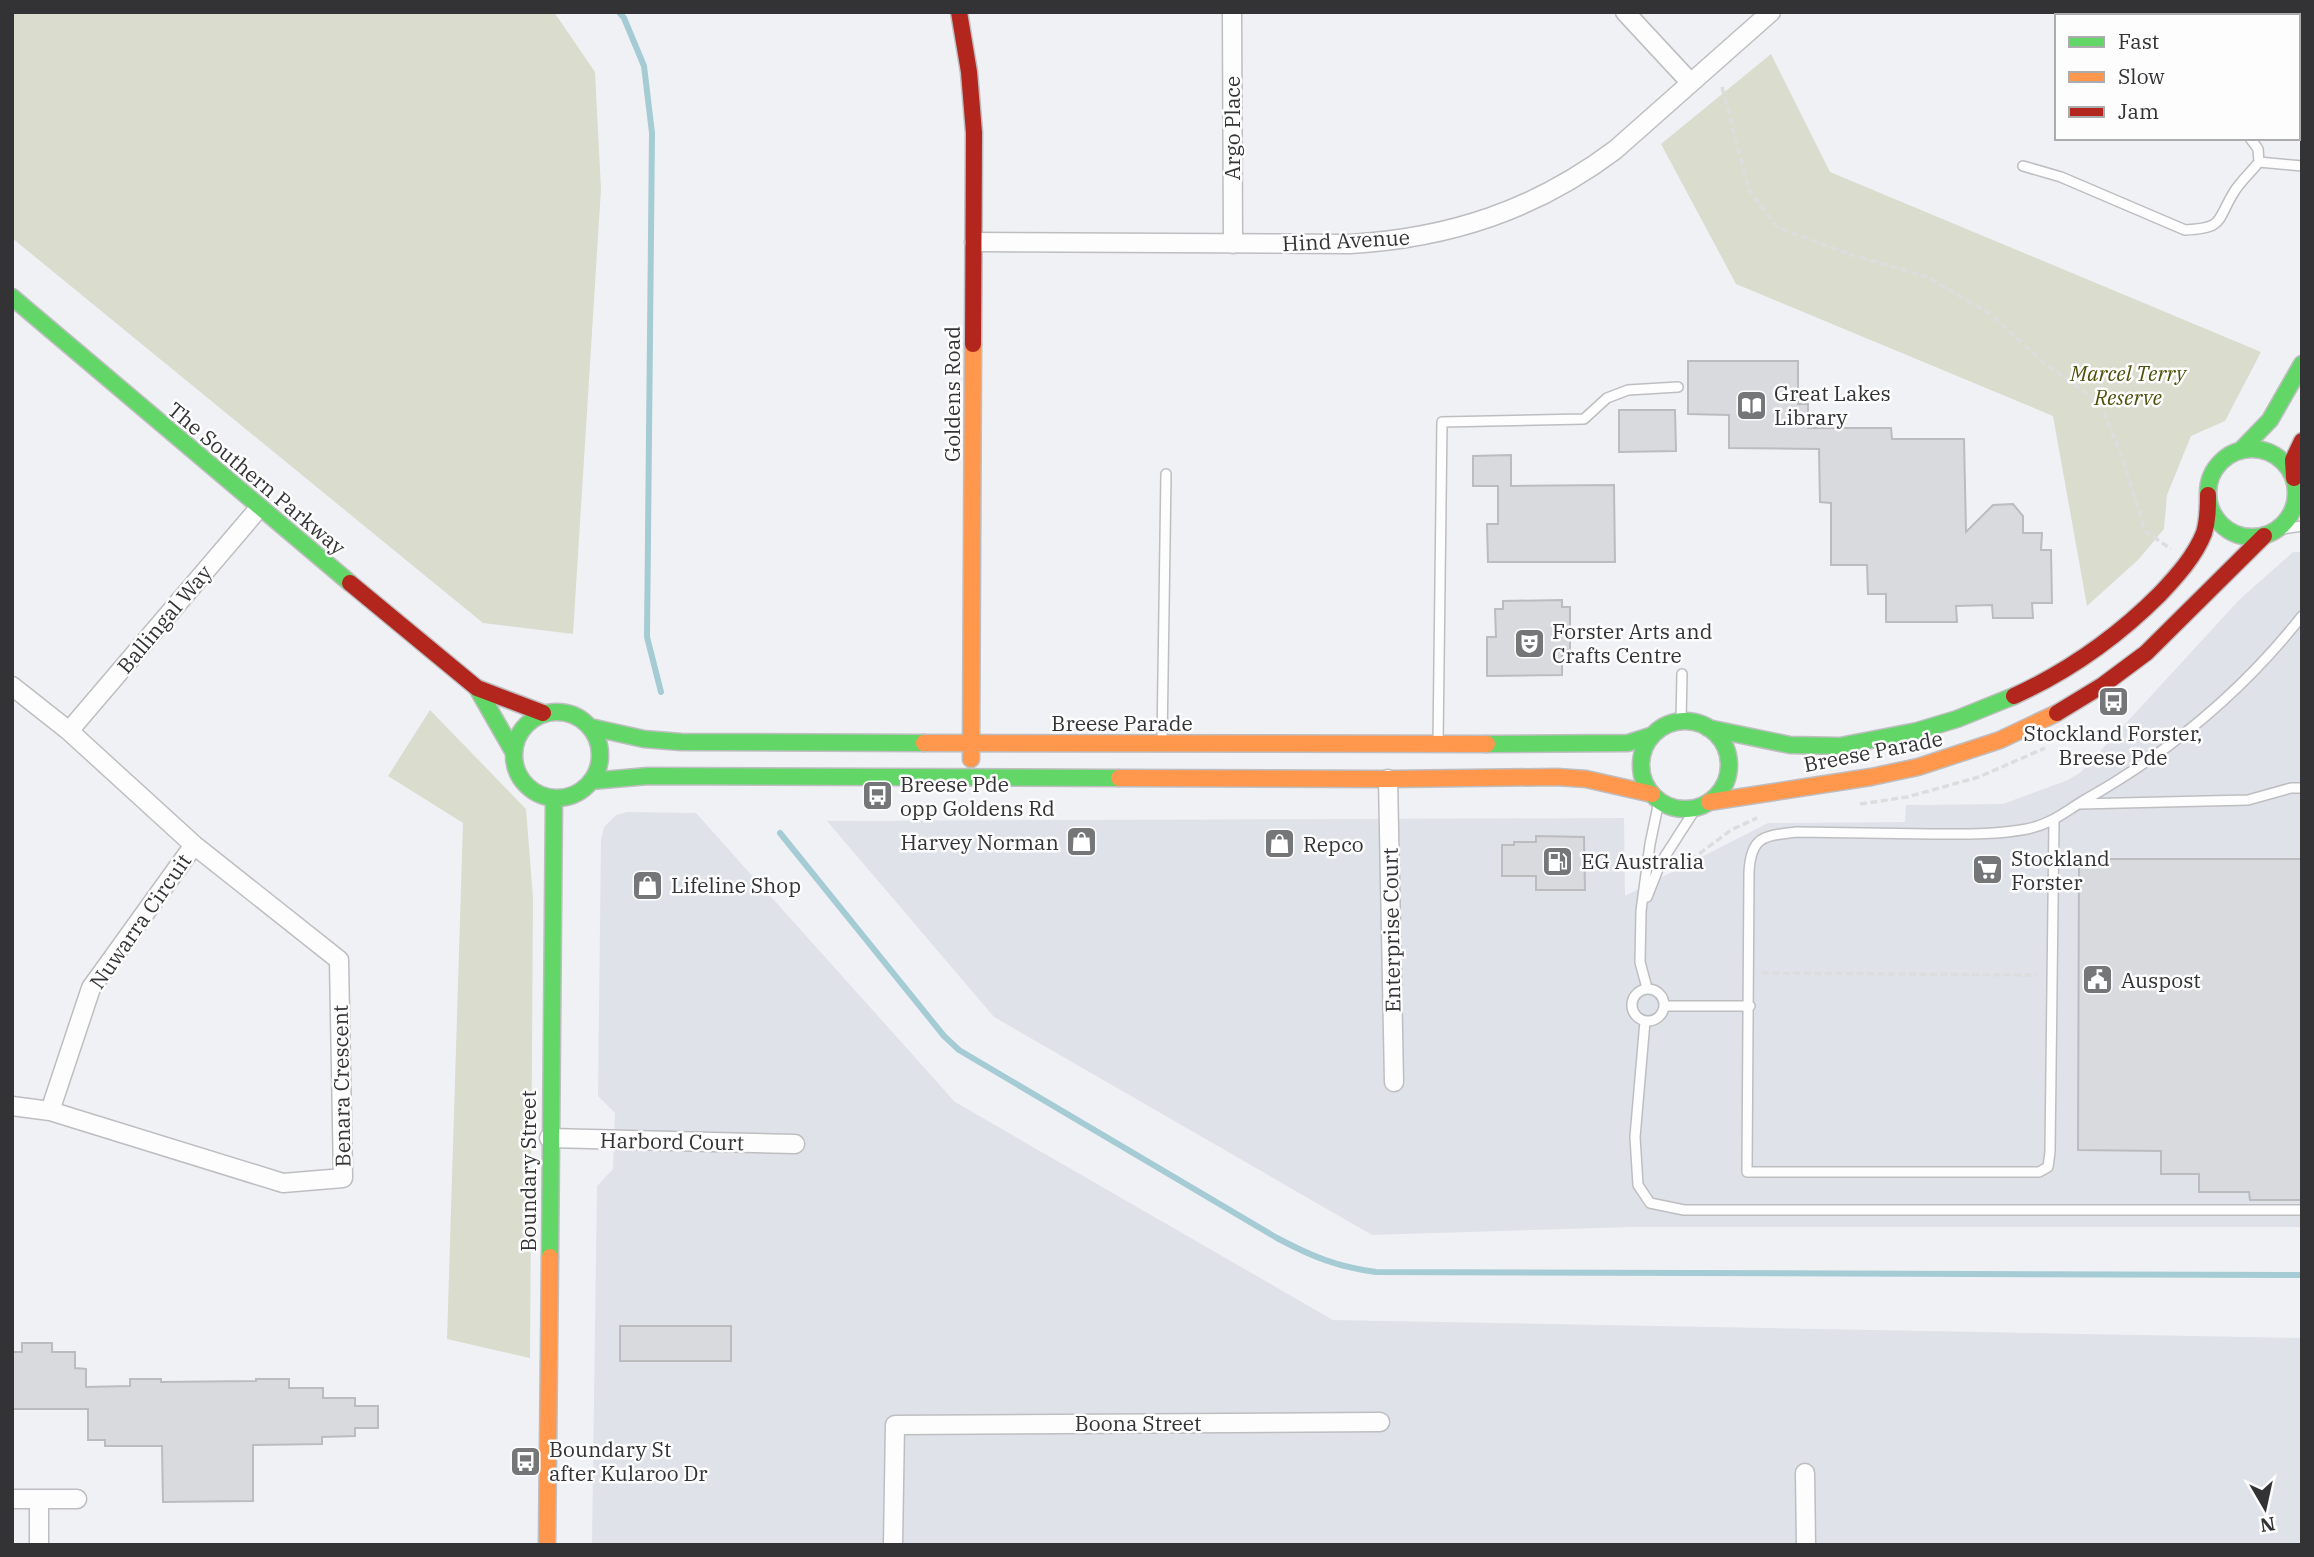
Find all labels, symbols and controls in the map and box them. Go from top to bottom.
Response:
legend [2055,14,2300,140]
text: Fast [2118,27,2159,55]
text: Slow [2118,62,2165,90]
street label: Argo Place [1218,76,1246,180]
text: Jam [2118,97,2159,125]
street label: Hind Avenue [1281,223,1411,257]
street label: Goldens Road [938,326,966,462]
park label: Marcel Terry Reserve [2069,359,2188,411]
place label: Great Lakes Library [1774,379,1891,431]
library icon: Great Lakes Library [1734,388,1768,422]
street label: The Southern Parkway [162,395,352,561]
street label: Ballingal Way [110,558,218,679]
place label: Forster Arts and Crafts Centre [1552,617,1713,669]
theatre icon: Forster Arts and Crafts Centre [1512,626,1546,660]
bus stop icon: Stockland Forster, Breese Pde [2096,684,2130,718]
street label: Breese Parade [1051,709,1193,737]
place label: Stockland Forster, Breese Pde [2024,719,2202,771]
street label: Breese Parade [1801,724,1945,778]
place label: Breese Pde opp Goldens Rd [900,770,1055,822]
bus stop icon: Breese Pde opp Goldens Rd [860,779,894,813]
shop icon: Harvey Norman [1065,825,1099,859]
shop icon: Repco [1263,827,1297,861]
place label: Harvey Norman [901,828,1059,856]
place label: Repco [1303,830,1364,858]
fuel station icon: EG Australia [1541,844,1575,878]
place label: Stockland Forster [2011,844,2110,896]
street label: Enterprise Court [1376,847,1406,1013]
place label: EG Australia [1581,847,1704,875]
street label: Nuwarra Circuit [83,848,197,994]
supermarket icon: Stockland Forster [1971,853,2005,887]
shop icon: Lifeline Shop [631,868,665,902]
place label: Lifeline Shop [671,871,801,899]
public building icon: Auspost [2081,963,2115,997]
place label: Auspost [2121,966,2201,994]
street label: Benara Crescent [326,1004,356,1168]
street label: Boundary Street [514,1090,542,1252]
street label: Harbord Court [600,1126,744,1156]
street label: Boona Street [1075,1409,1201,1437]
place label: Boundary St after Kularoo Dr [549,1435,708,1487]
bus stop icon: Boundary St after Kularoo Dr [509,1444,543,1478]
north arrow [2230,1473,2300,1543]
text: N [2258,1512,2277,1538]

